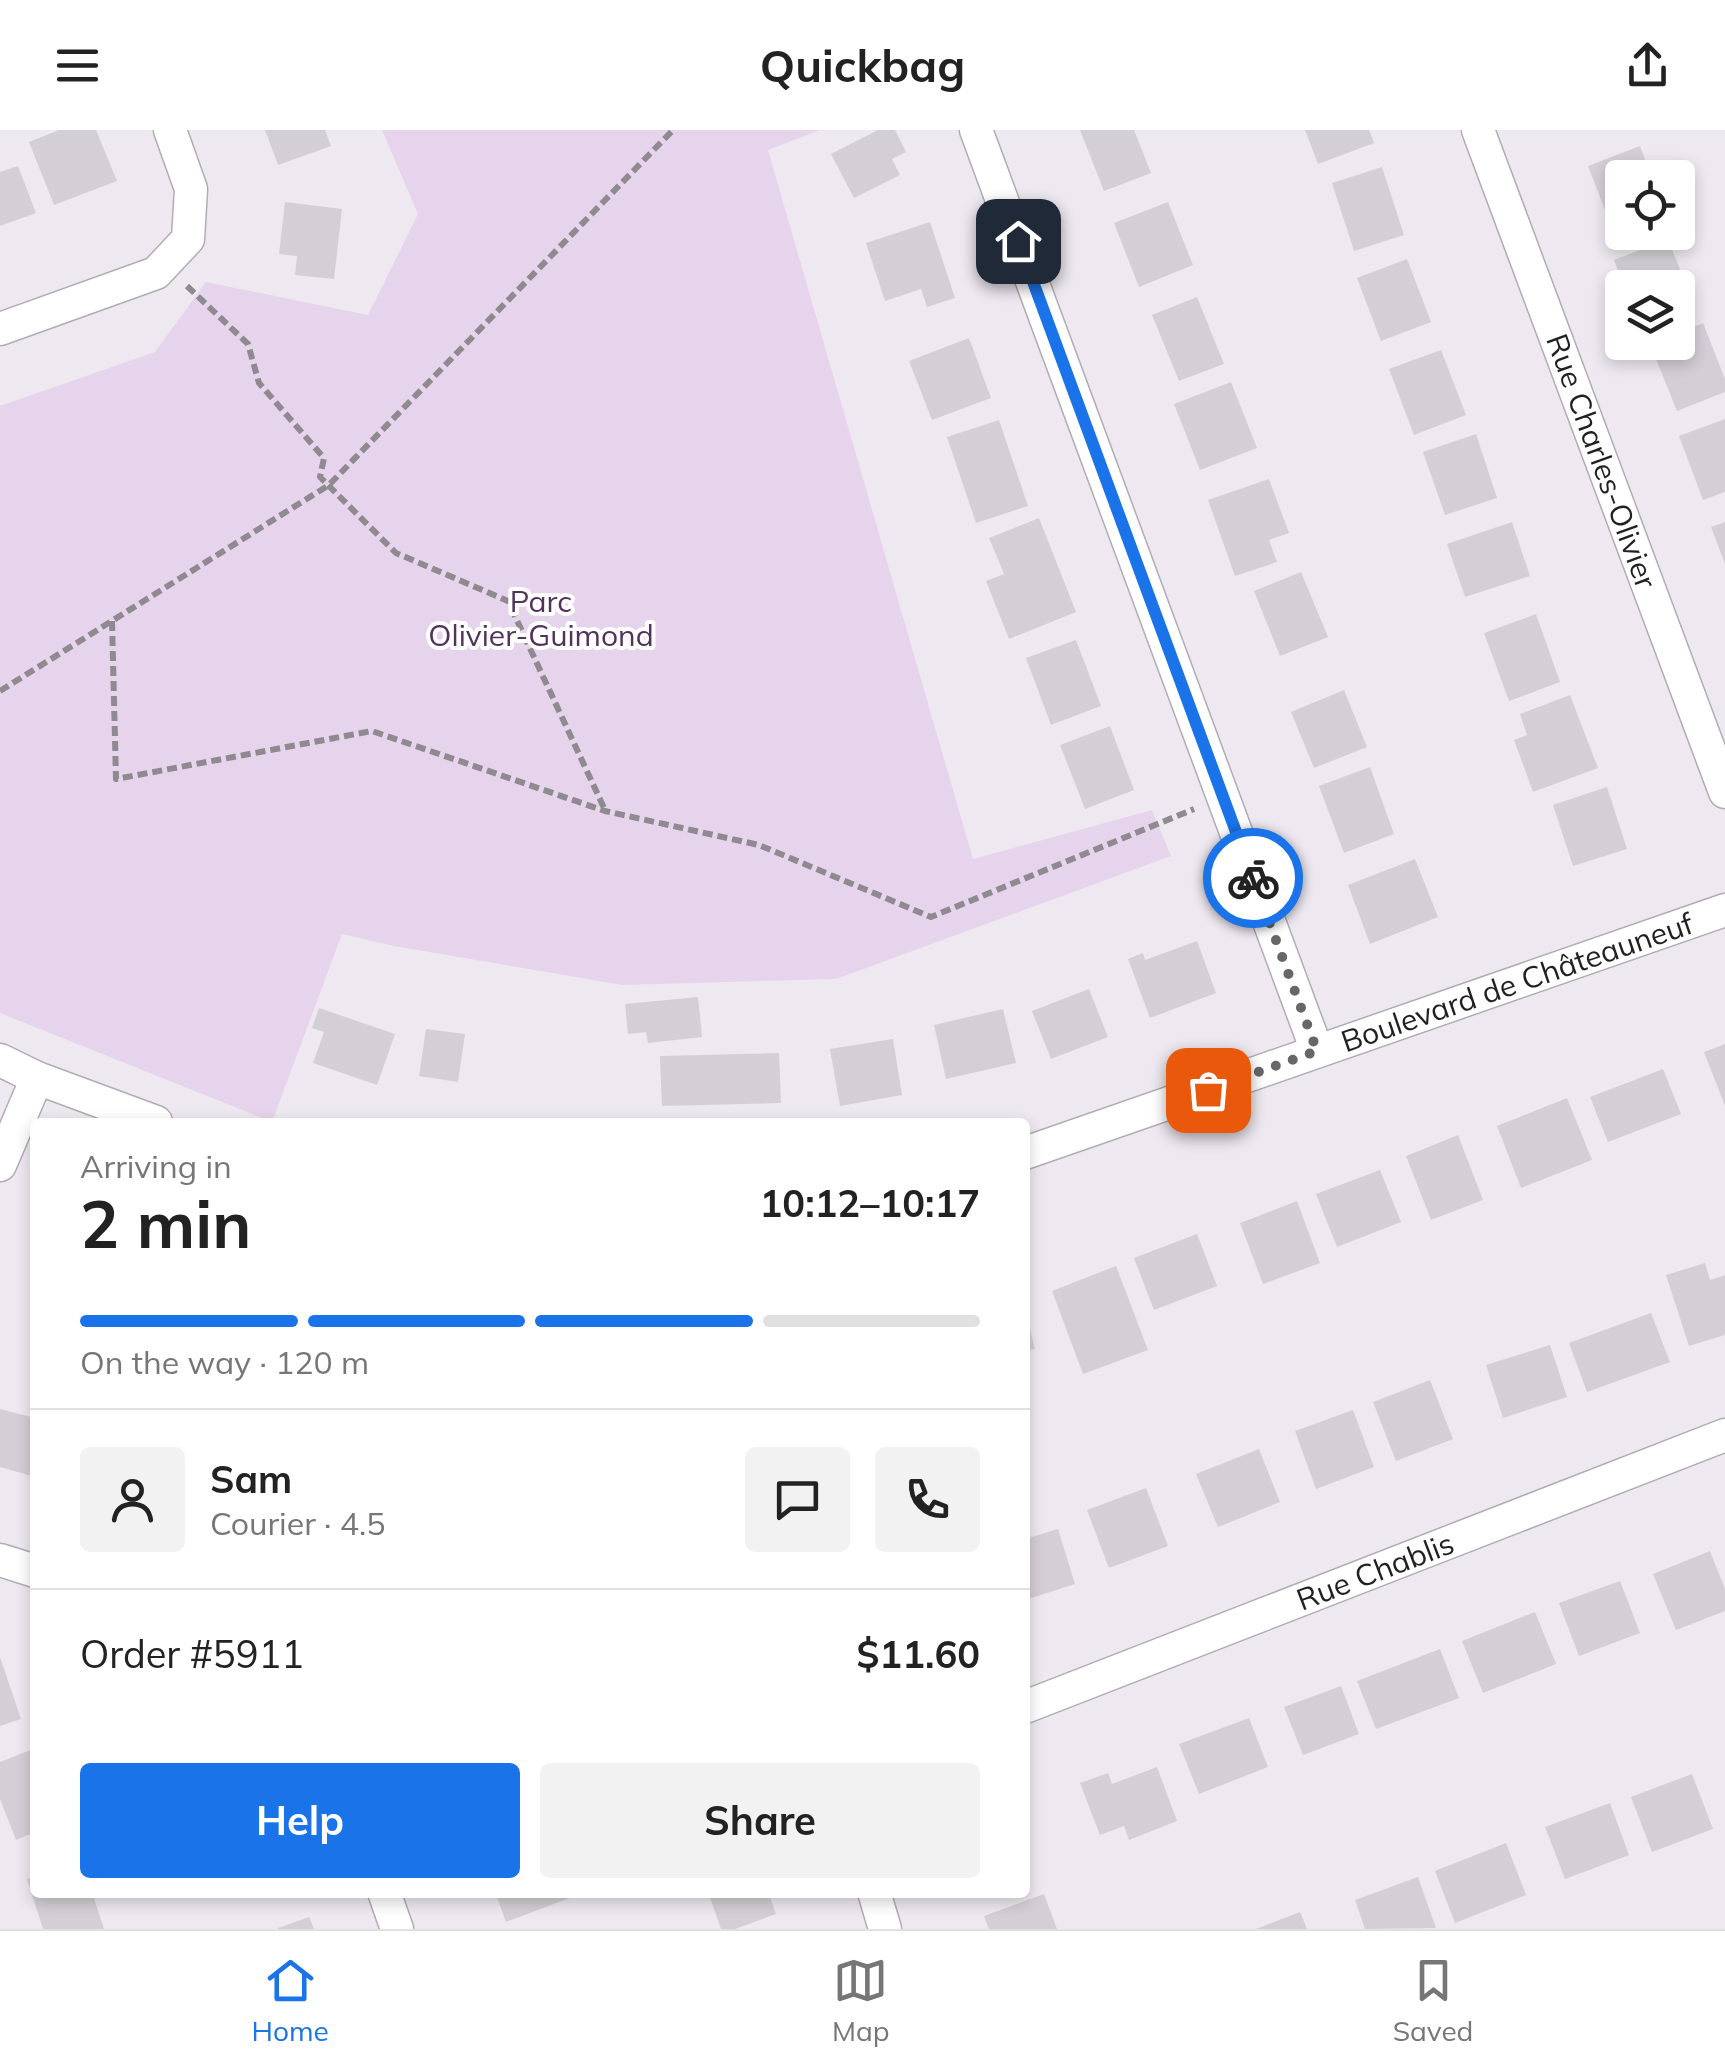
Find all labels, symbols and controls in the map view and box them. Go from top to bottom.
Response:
text: Quickbag [760,37,965,93]
icon: menu [50,38,105,93]
icon: share [1620,38,1675,93]
map controls [1605,160,1695,360]
button: locate [1605,160,1695,250]
pin [976,199,1061,284]
icon: home [991,214,1046,269]
button: layers [1605,270,1695,360]
street label: Rue Charles-Olivier [1538,329,1666,594]
park label: Parc Olivier-Guimond [428,582,654,654]
courier [1203,828,1303,928]
icon: bike [1226,851,1281,906]
street label: Boulevard de Châteauneuf [1336,904,1699,1060]
pin [1166,1048,1251,1133]
icon: bag [1181,1063,1236,1118]
text: Arriving in [80,1146,232,1186]
text: 10:12–10:17 [760,1179,980,1227]
text: 2 min [80,1183,251,1264]
text: On the way · 120 m [80,1342,369,1382]
button: person [80,1447,185,1552]
button: chat [745,1447,850,1552]
button: phone [875,1447,980,1552]
text: Sam [210,1455,292,1503]
text: Courier · 4.5 [210,1503,386,1543]
street label: Rue Chablis [1291,1524,1459,1618]
text: Order #5911 [80,1630,304,1678]
text: $11.60 [857,1630,980,1678]
button: Help [80,1763,520,1878]
button: Share [540,1763,980,1878]
tab: Home [252,1953,329,2048]
tab: Map [832,1953,890,2048]
tab: Saved [1393,1953,1473,2048]

